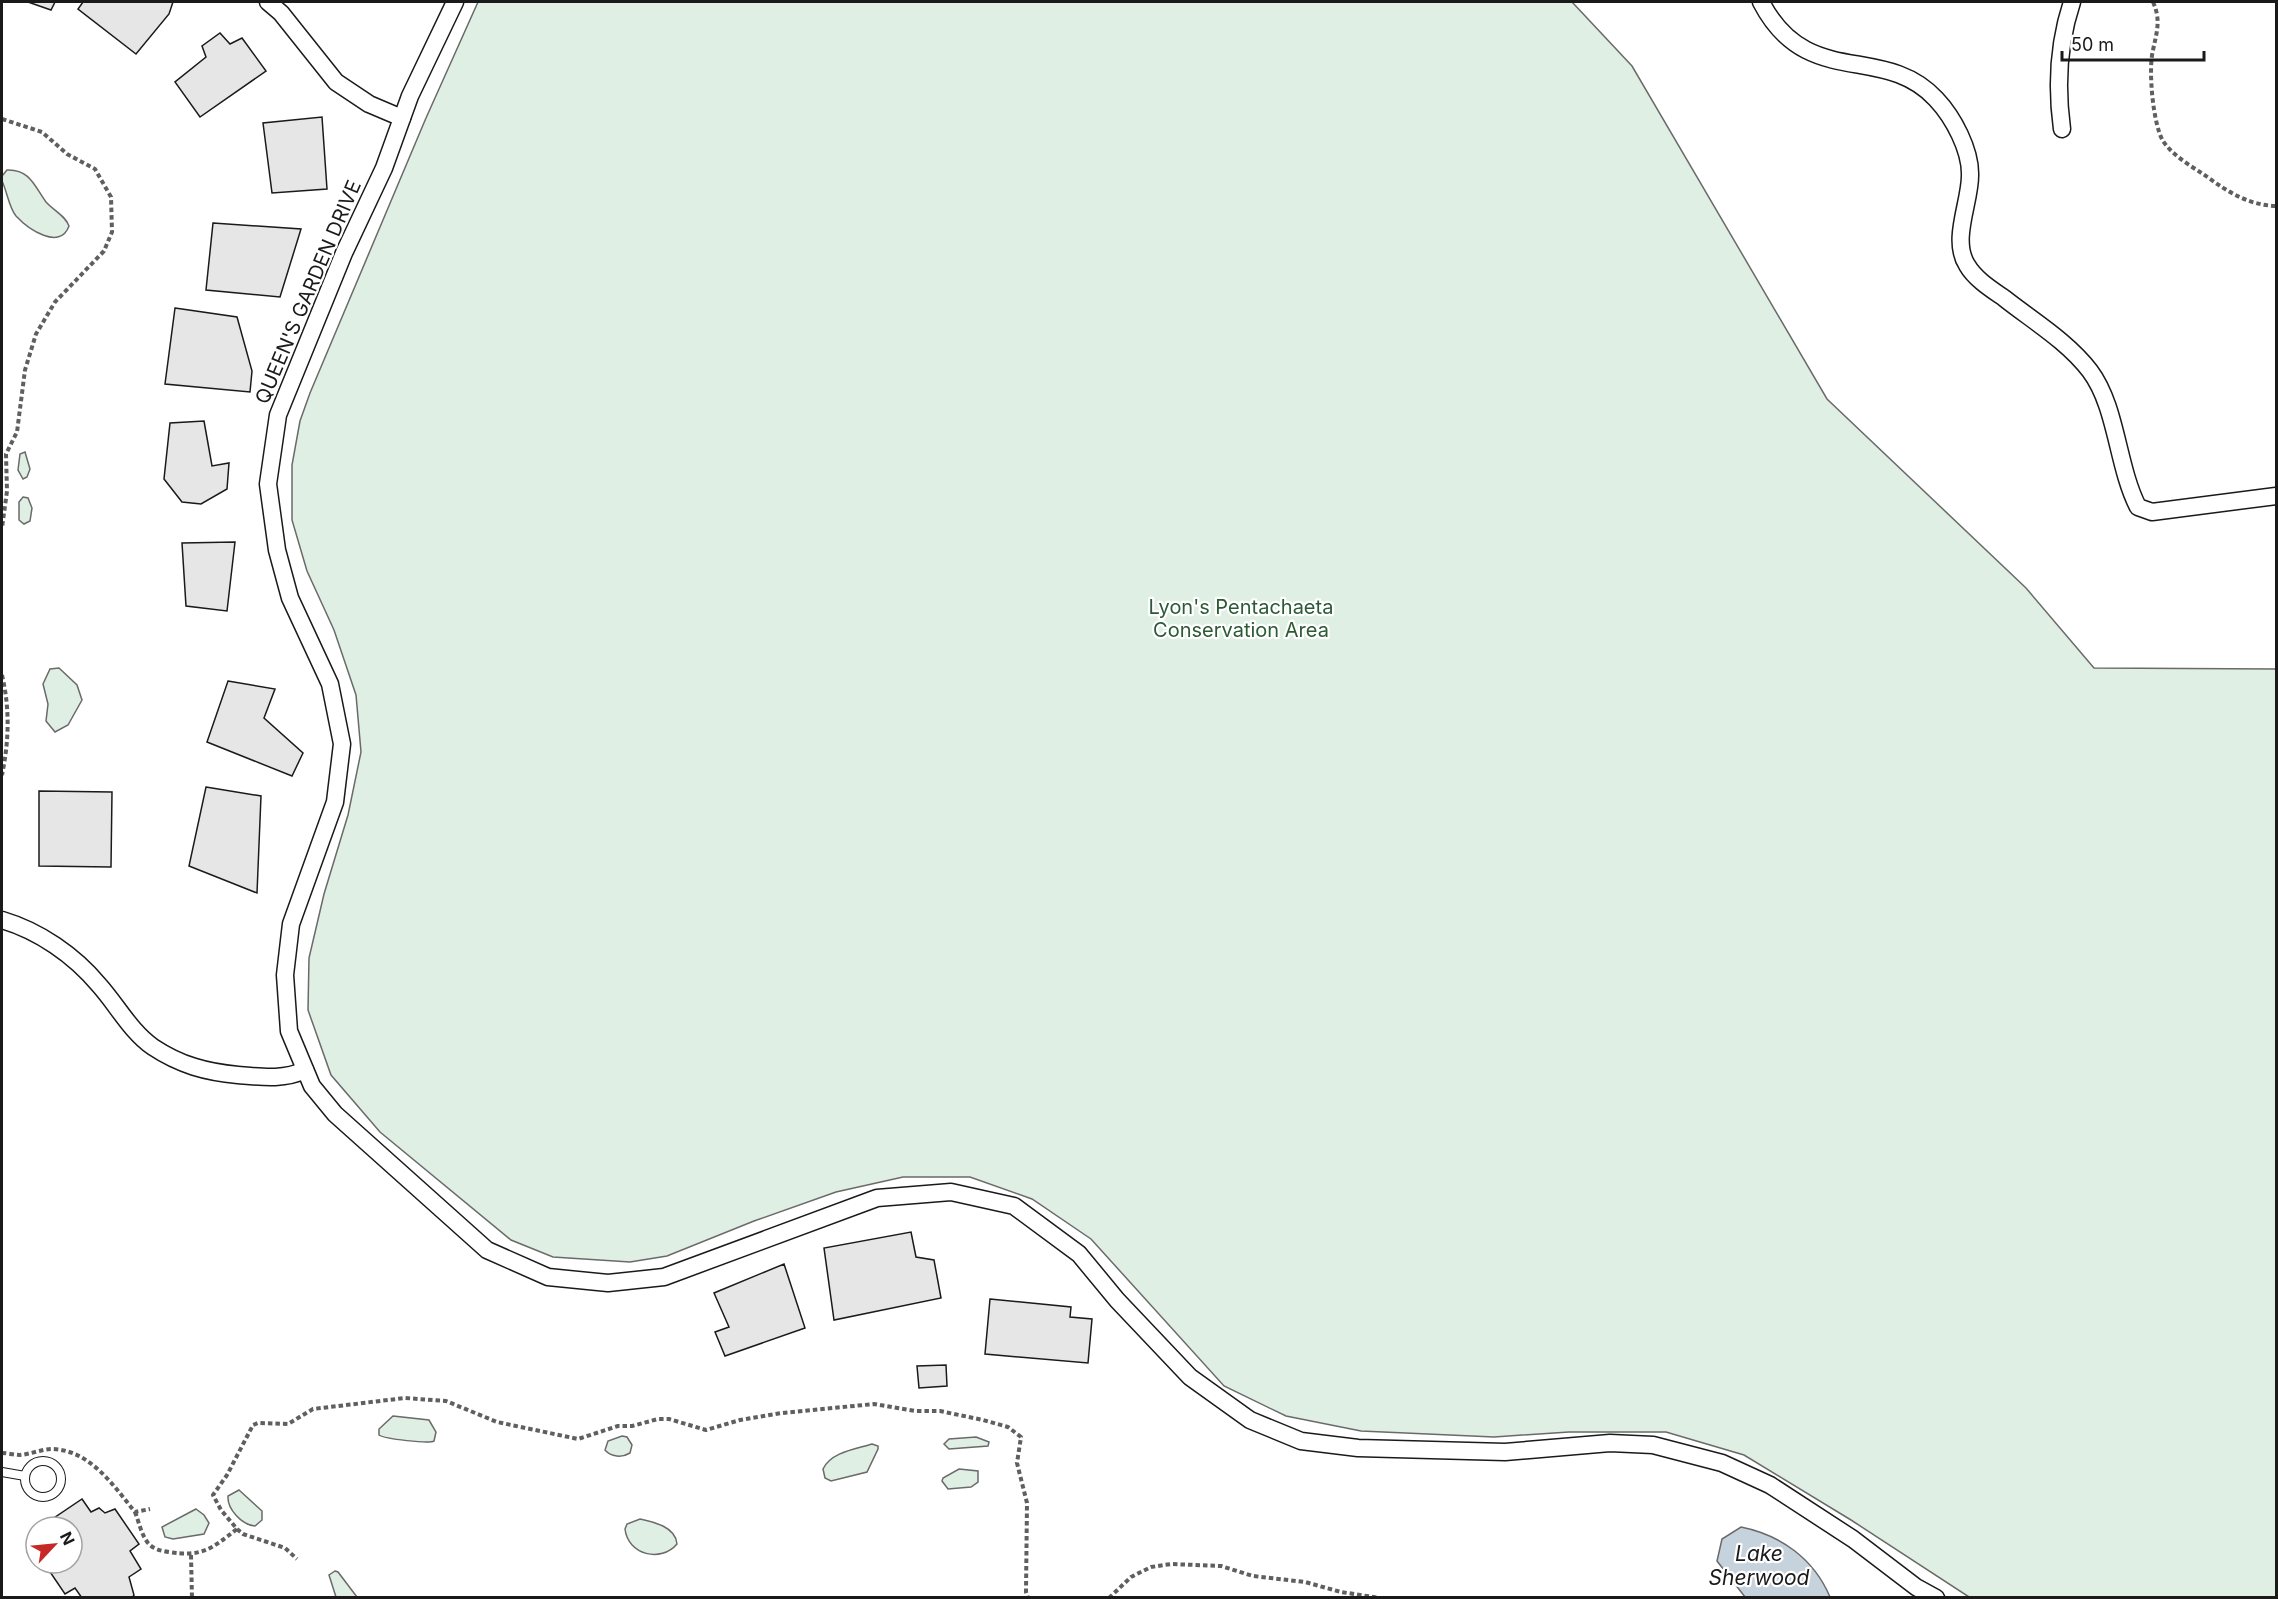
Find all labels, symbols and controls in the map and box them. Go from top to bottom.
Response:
scale bar [2062,24,2204,62]
text: 50 m [2071,34,2114,55]
street label: QUEEN'S GARDEN DRIVE [250,177,366,407]
park label: Lyon's Pentachaeta Conservation Area [1149,595,1333,642]
north arrow [24,1515,84,1575]
text: N [56,1529,79,1548]
water label: Lake Sherwood [1709,1541,1810,1590]

